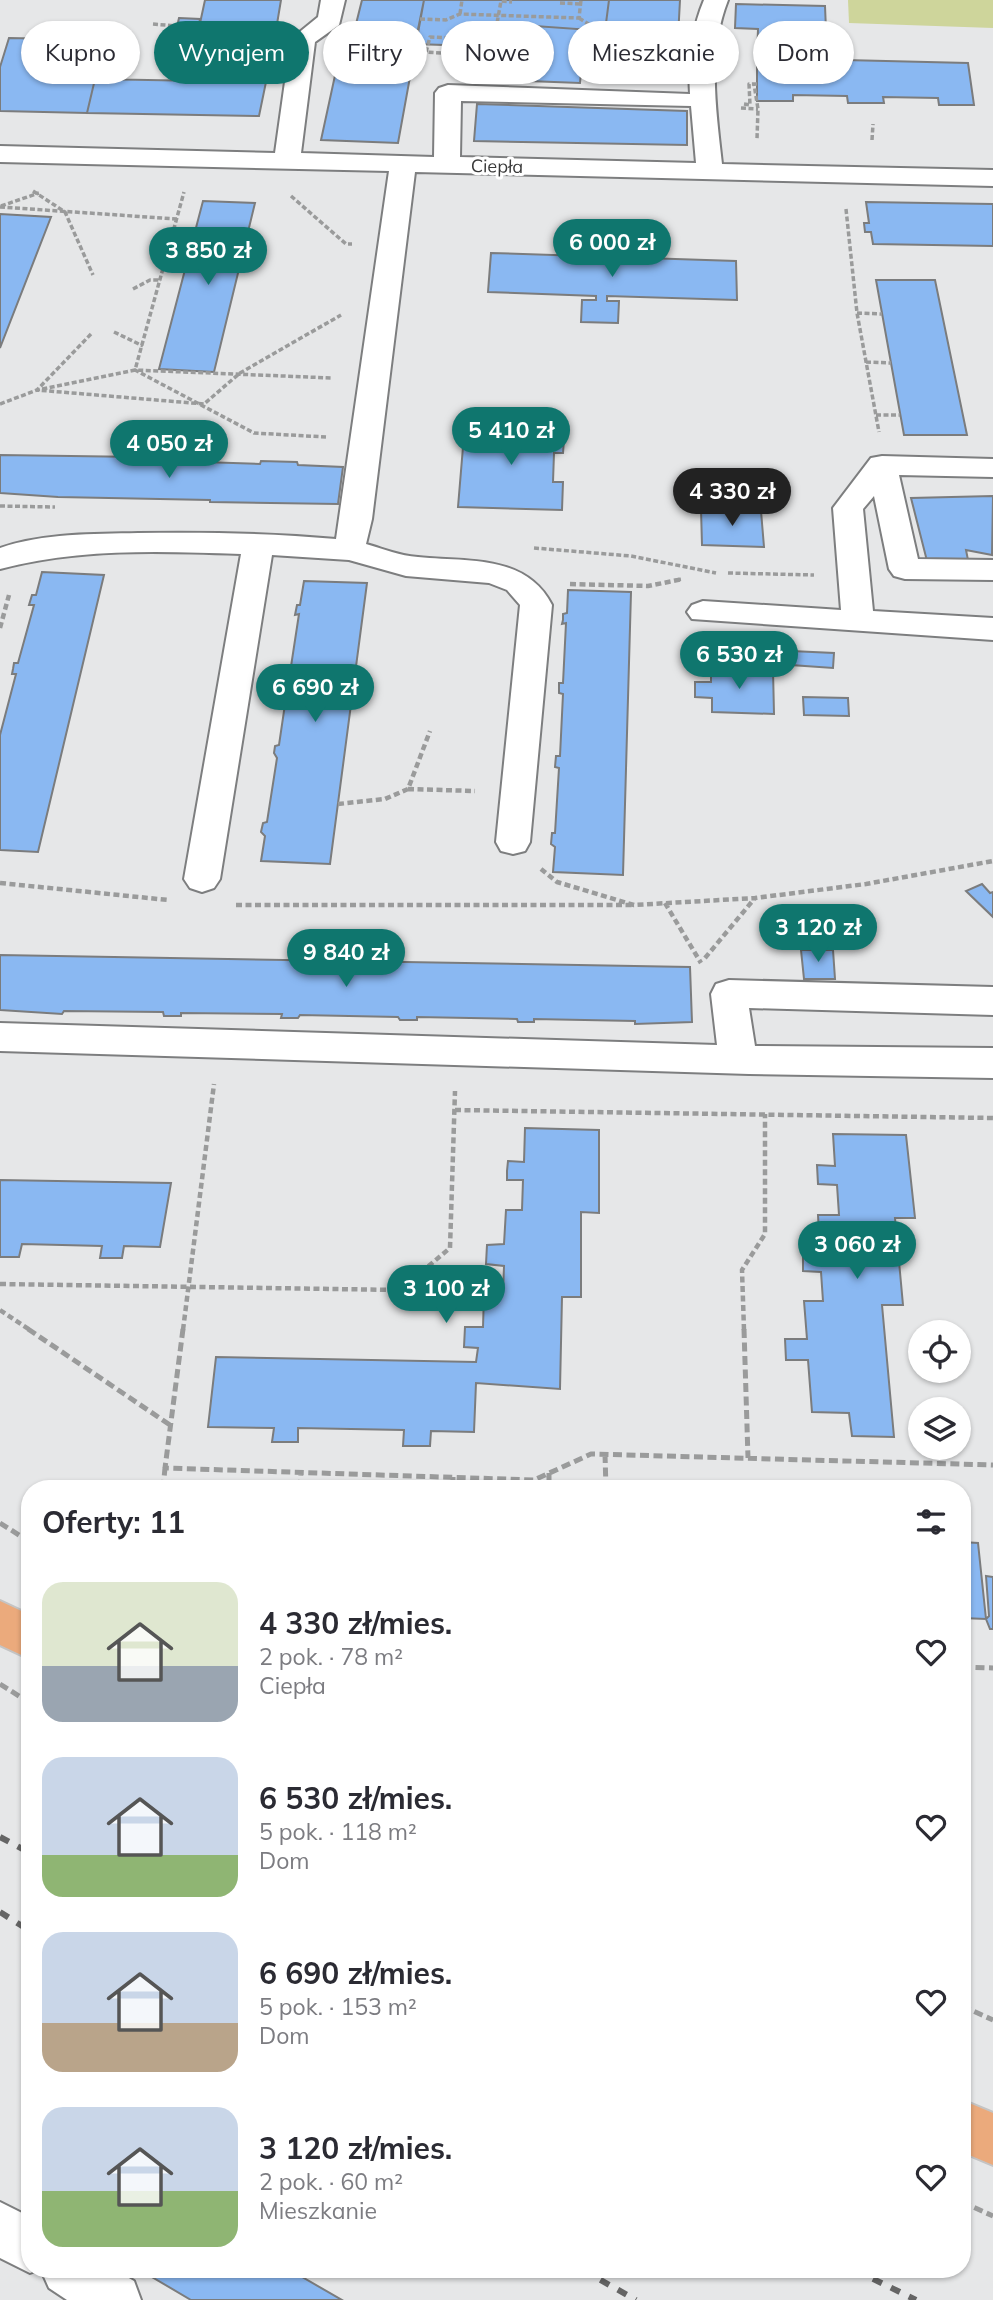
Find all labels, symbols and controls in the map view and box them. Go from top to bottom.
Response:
chip: Kupno [21,21,140,84]
chip: Wynajem [154,21,309,84]
chip: Filtry [323,21,427,84]
chip: Nowe [441,21,554,84]
chip: Mieszkanie [568,21,739,84]
chip: Dom [753,21,854,84]
street label: Ciepła [471,154,523,178]
pin: 6 000 zł [540,219,684,279]
text: 6 000 zł [569,227,655,256]
pin: 3 850 zł [136,228,280,287]
text: 3 850 zł [165,235,251,264]
pin: 5 410 zł [439,407,583,467]
text: 5 410 zł [468,415,554,444]
pin: 4 050 zł [97,420,241,480]
text: 4 050 zł [126,428,212,457]
pin: 4 330 zł [660,468,804,528]
text: 4 330 zł [689,476,775,505]
pin: 6 530 zł [667,632,811,691]
text: 6 530 zł [696,639,782,668]
pin: 6 690 zł [243,664,387,724]
text: 6 690 zł [272,672,358,701]
pin: 3 120 zł [746,904,890,964]
text: 3 120 zł [775,912,861,941]
pin: 9 840 zł [274,930,418,989]
text: 9 840 zł [303,937,389,966]
pin: 3 060 zł [785,1222,929,1281]
text: 3 060 zł [814,1229,900,1258]
pin: 3 100 zł [374,1266,518,1325]
text: 3 100 zł [403,1273,489,1302]
map controls [908,1320,971,1460]
button: locate [908,1320,971,1383]
button: layers [908,1397,971,1460]
text: Oferty: 11 [42,1503,185,1541]
icon: filters [912,1503,950,1541]
text: 4 330 zł/mies. [259,1604,452,1642]
icon: home [98,1610,182,1694]
icon: heart [912,1633,950,1671]
text: 2 pok. · 78 m² [259,1642,403,1671]
text: Ciepła [259,1671,326,1700]
text: 6 530 zł/mies. [259,1779,452,1817]
icon: home [98,1785,182,1869]
icon: heart [912,1808,950,1846]
text: 5 pok. · 118 m² [259,1817,417,1846]
text: Dom [259,1846,310,1875]
text: 6 690 zł/mies. [259,1954,452,1992]
icon: home [98,1960,182,2044]
icon: heart [912,1983,950,2021]
text: 5 pok. · 153 m² [259,1992,417,2021]
text: Dom [259,2021,310,2050]
text: 3 120 zł/mies. [259,2129,452,2167]
icon: home [98,2135,182,2219]
icon: heart [912,2158,950,2196]
text: 2 pok. · 60 m² [259,2167,403,2196]
text: Mieszkanie [259,2196,377,2225]

